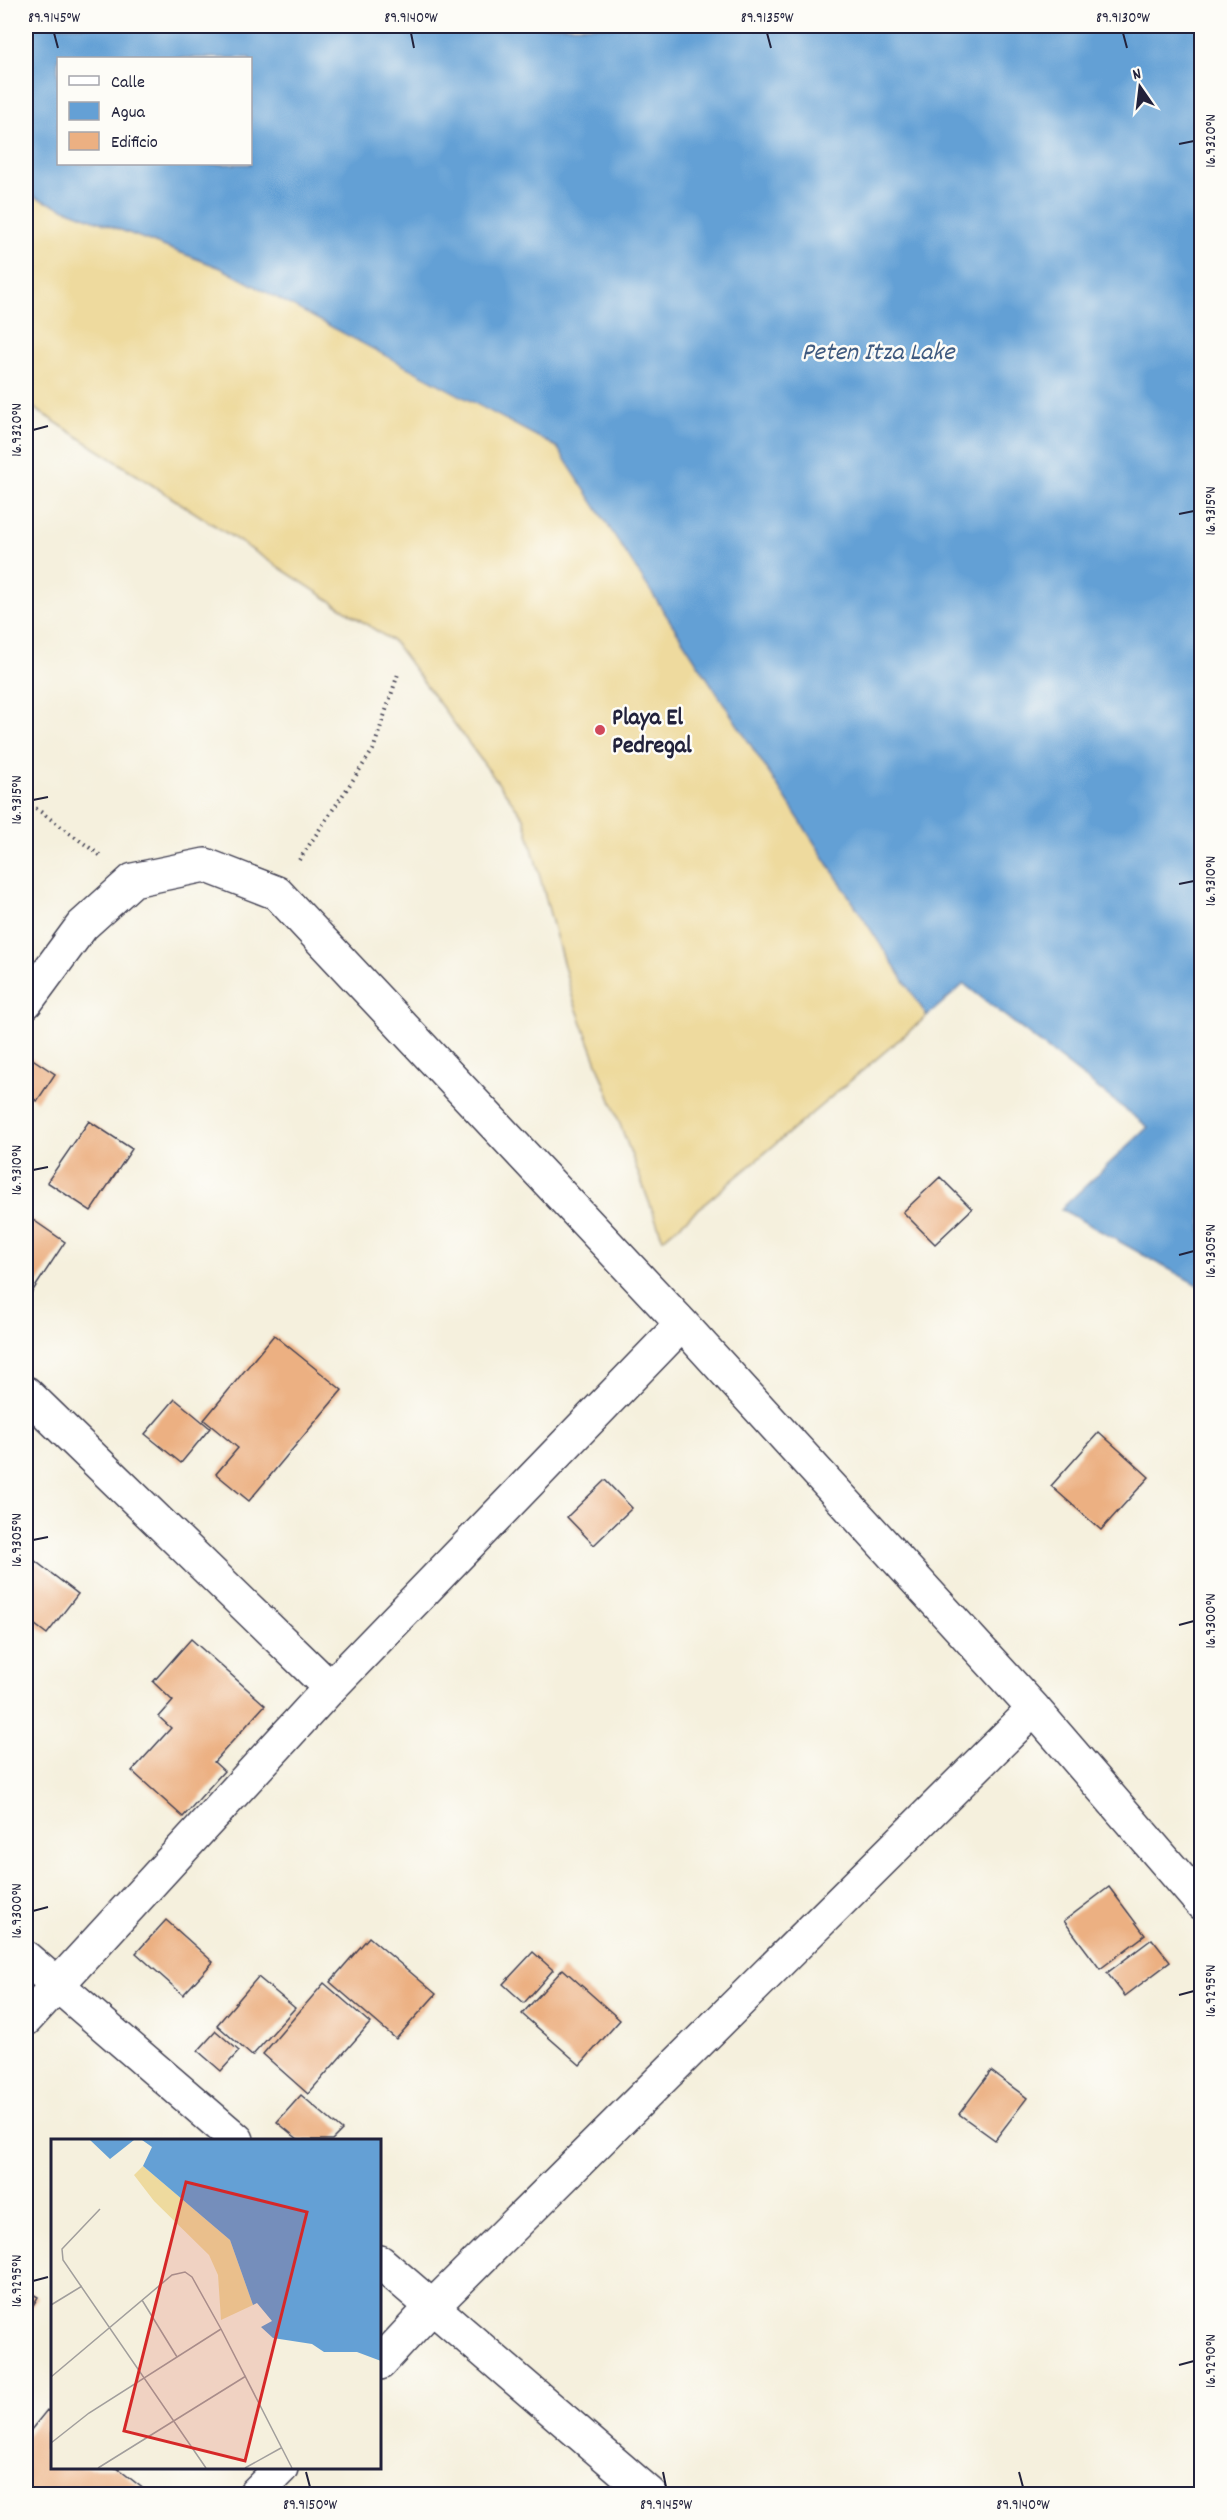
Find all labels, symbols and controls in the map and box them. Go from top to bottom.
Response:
text: 89.9145°W [28,8,80,30]
text: 89.9140°W [384,8,438,30]
text: 89.9135°W [741,8,794,30]
text: 89.9130°W [1096,8,1150,30]
legend [57,57,252,165]
north arrow [1110,57,1170,117]
text: N [1130,63,1144,87]
text: Calle [111,71,145,96]
text: Agua [111,101,145,126]
text: 16.9320°N [1201,114,1223,168]
text: Edificio [111,131,158,156]
water label: Peten Itza Lake [802,335,956,372]
text: 16.9320°N [7,403,29,457]
text: 16.9315°N [1201,486,1223,536]
place label: Playa El Pedregal [612,702,692,764]
marker: Playa El Pedregal [593,723,607,737]
text: 16.9315°N [7,775,29,825]
text: 16.9310°N [1201,856,1223,906]
text: 16.9310°N [7,1145,29,1195]
text: 16.9305°N [1201,1224,1223,1278]
text: 16.9305°N [7,1513,29,1567]
text: 16.9300°N [1201,1593,1223,1649]
text: 16.9300°N [7,1883,29,1939]
text: 16.9295°N [1201,1965,1223,2017]
inset map [51,2139,381,2469]
text: 16.9295°N [7,2255,29,2307]
text: 16.9290°N [1201,2334,1223,2388]
text: 89.9150°W [283,2495,337,2517]
text: 89.9145°W [640,2495,692,2517]
text: 89.9140°W [996,2495,1050,2517]

